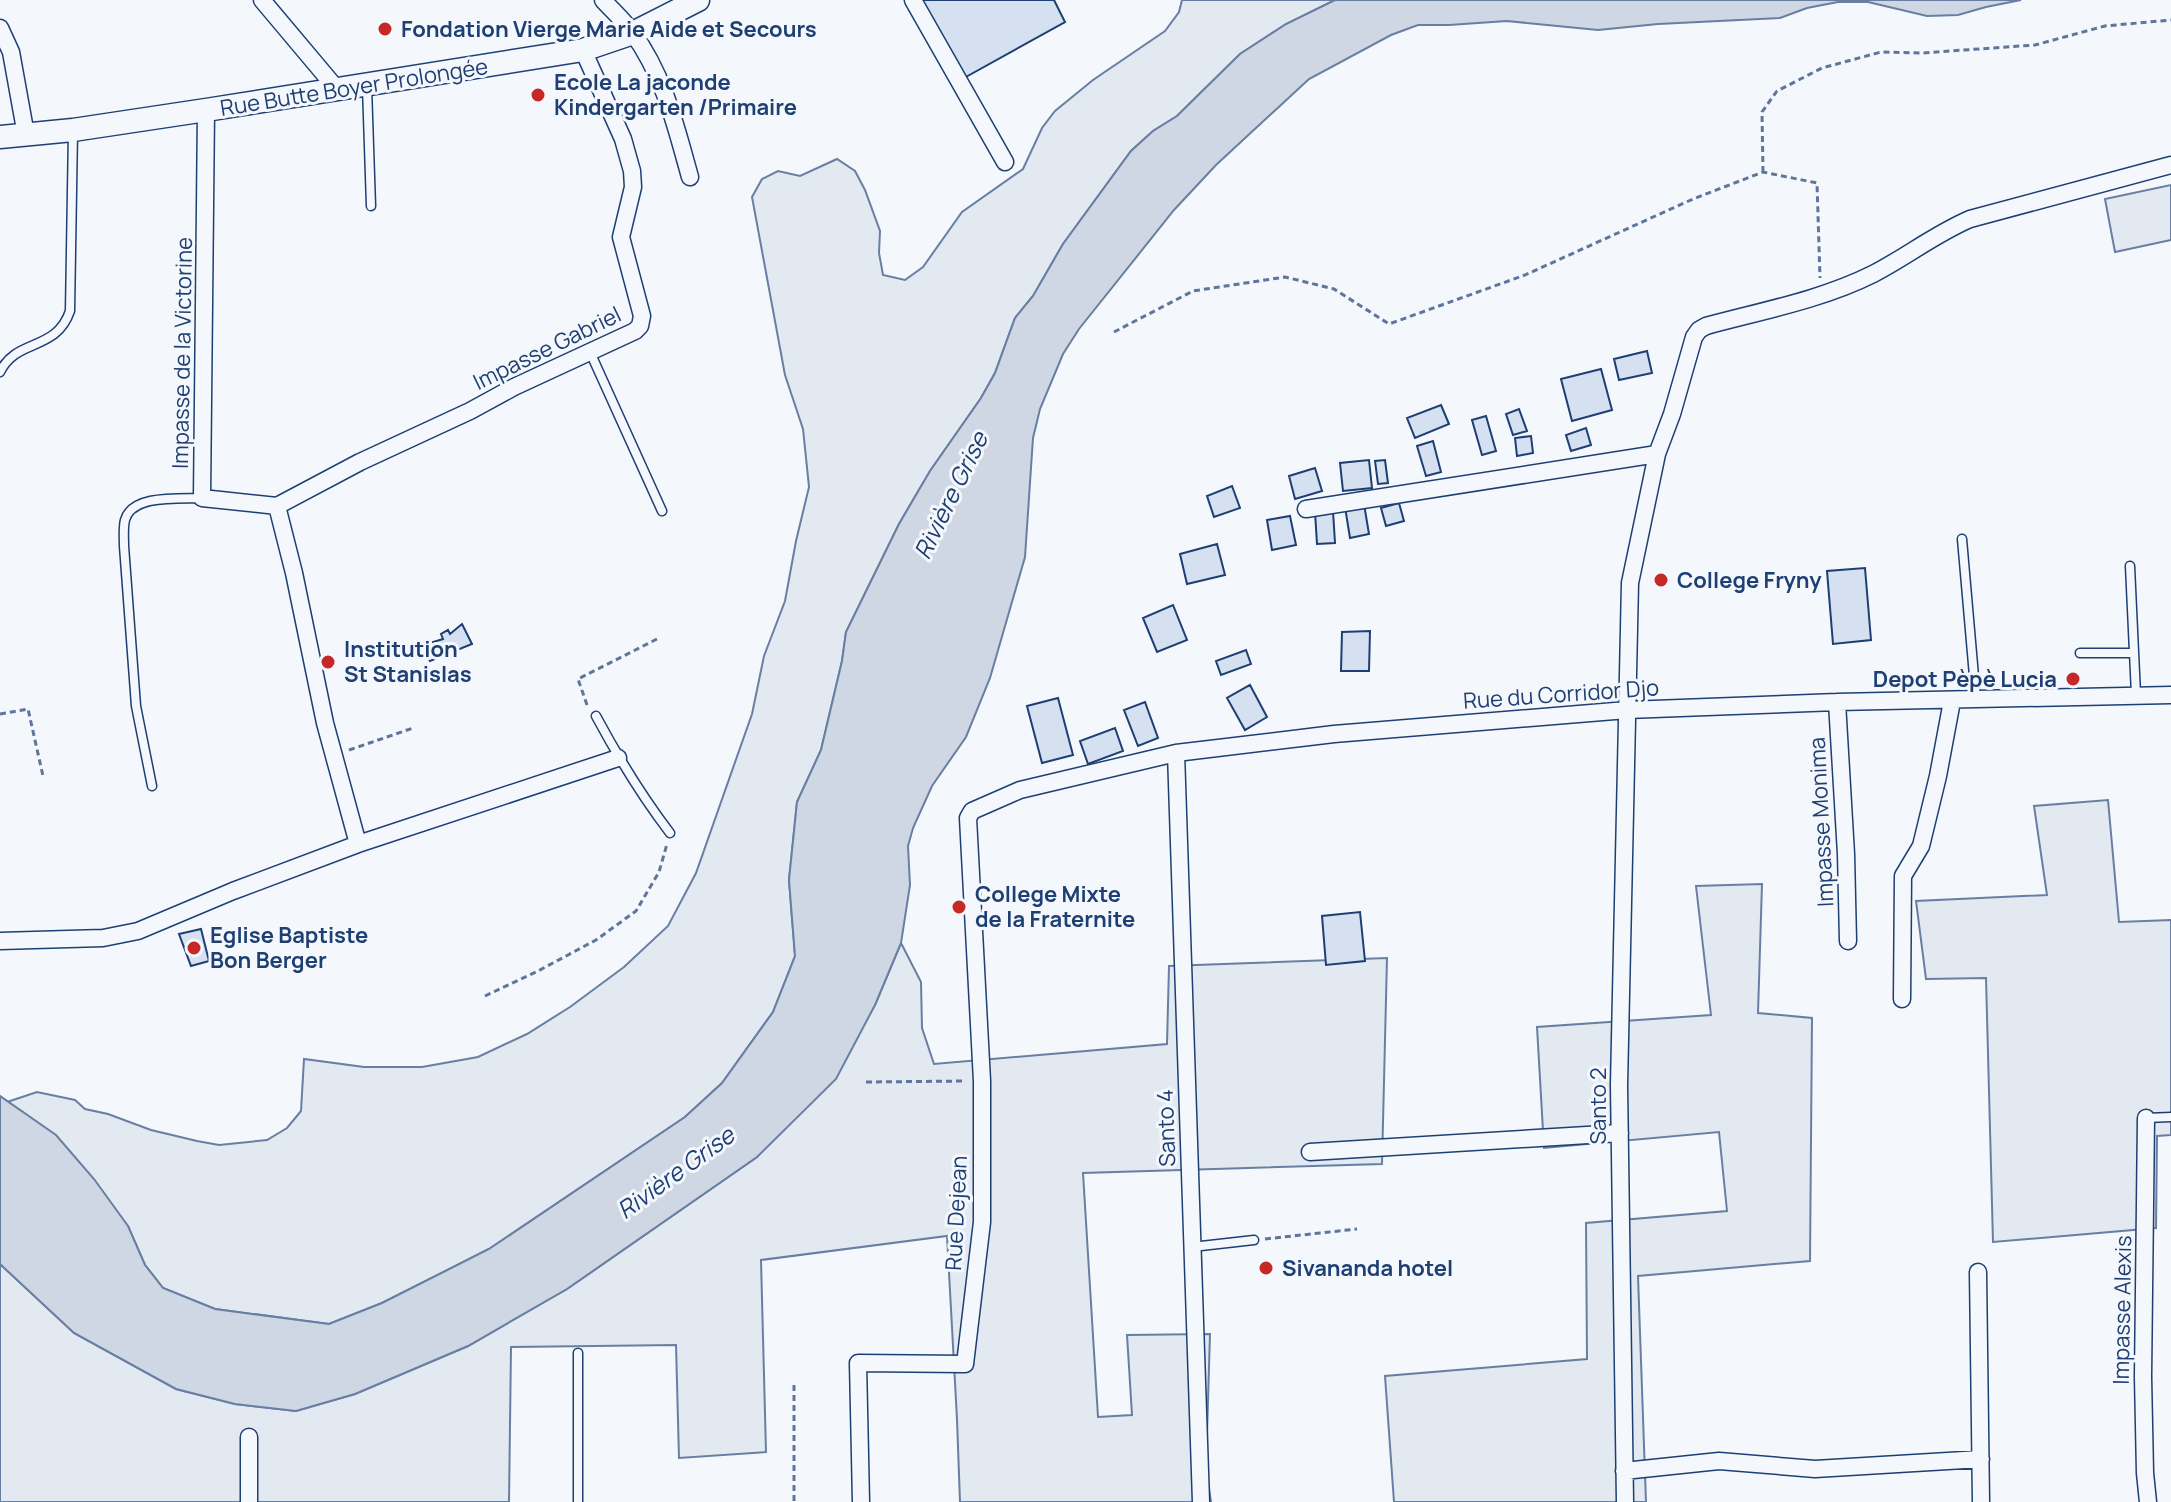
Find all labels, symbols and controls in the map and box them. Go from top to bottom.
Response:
place label: Fondation Vierge Marie Aide et Secours [401,14,817,44]
marker: Fondation Vierge Marie Aide et Secours [376,20,394,38]
street label: Rue Butte Boyer Prolongée [218,51,490,123]
place label: Ecole La jaconde Kindergarten /Primaire [554,67,797,122]
marker: Ecole La jaconde Kindergarten /Primaire [529,86,547,104]
street label: Impasse de la Victorine [165,237,199,469]
street label: Impasse Gabriel [468,299,626,397]
water label: Rivière Grise [905,424,996,564]
place label: College Fryny [1677,565,1822,595]
marker: College Fryny [1652,571,1670,589]
place label: Institution St Stanislas [344,634,472,689]
marker: Institution St Stanislas [319,653,337,671]
place label: Depot Pèpè Lucia [1873,664,2057,694]
marker: Depot Pèpè Lucia [2064,670,2082,688]
street label: Rue du Corridor Djo [1462,672,1660,716]
street label: Impasse Monima [1802,736,1840,908]
place label: College Mixte de la Fraternite [975,879,1135,934]
marker: College Mixte de la Fraternite [950,898,968,916]
place label: Eglise Baptiste Bon Berger [210,920,368,975]
marker: Eglise Baptiste Bon Berger [185,939,203,957]
street label: Santo 2 [1583,1067,1613,1145]
street label: Santo 4 [1150,1089,1182,1167]
water label: Rivière Grise [610,1117,742,1226]
street label: Rue Dejean [938,1155,974,1271]
street label: Impasse Alexis [2106,1235,2138,1385]
place label: Sivananda hotel [1282,1253,1453,1283]
marker: Sivananda hotel [1257,1259,1275,1277]

